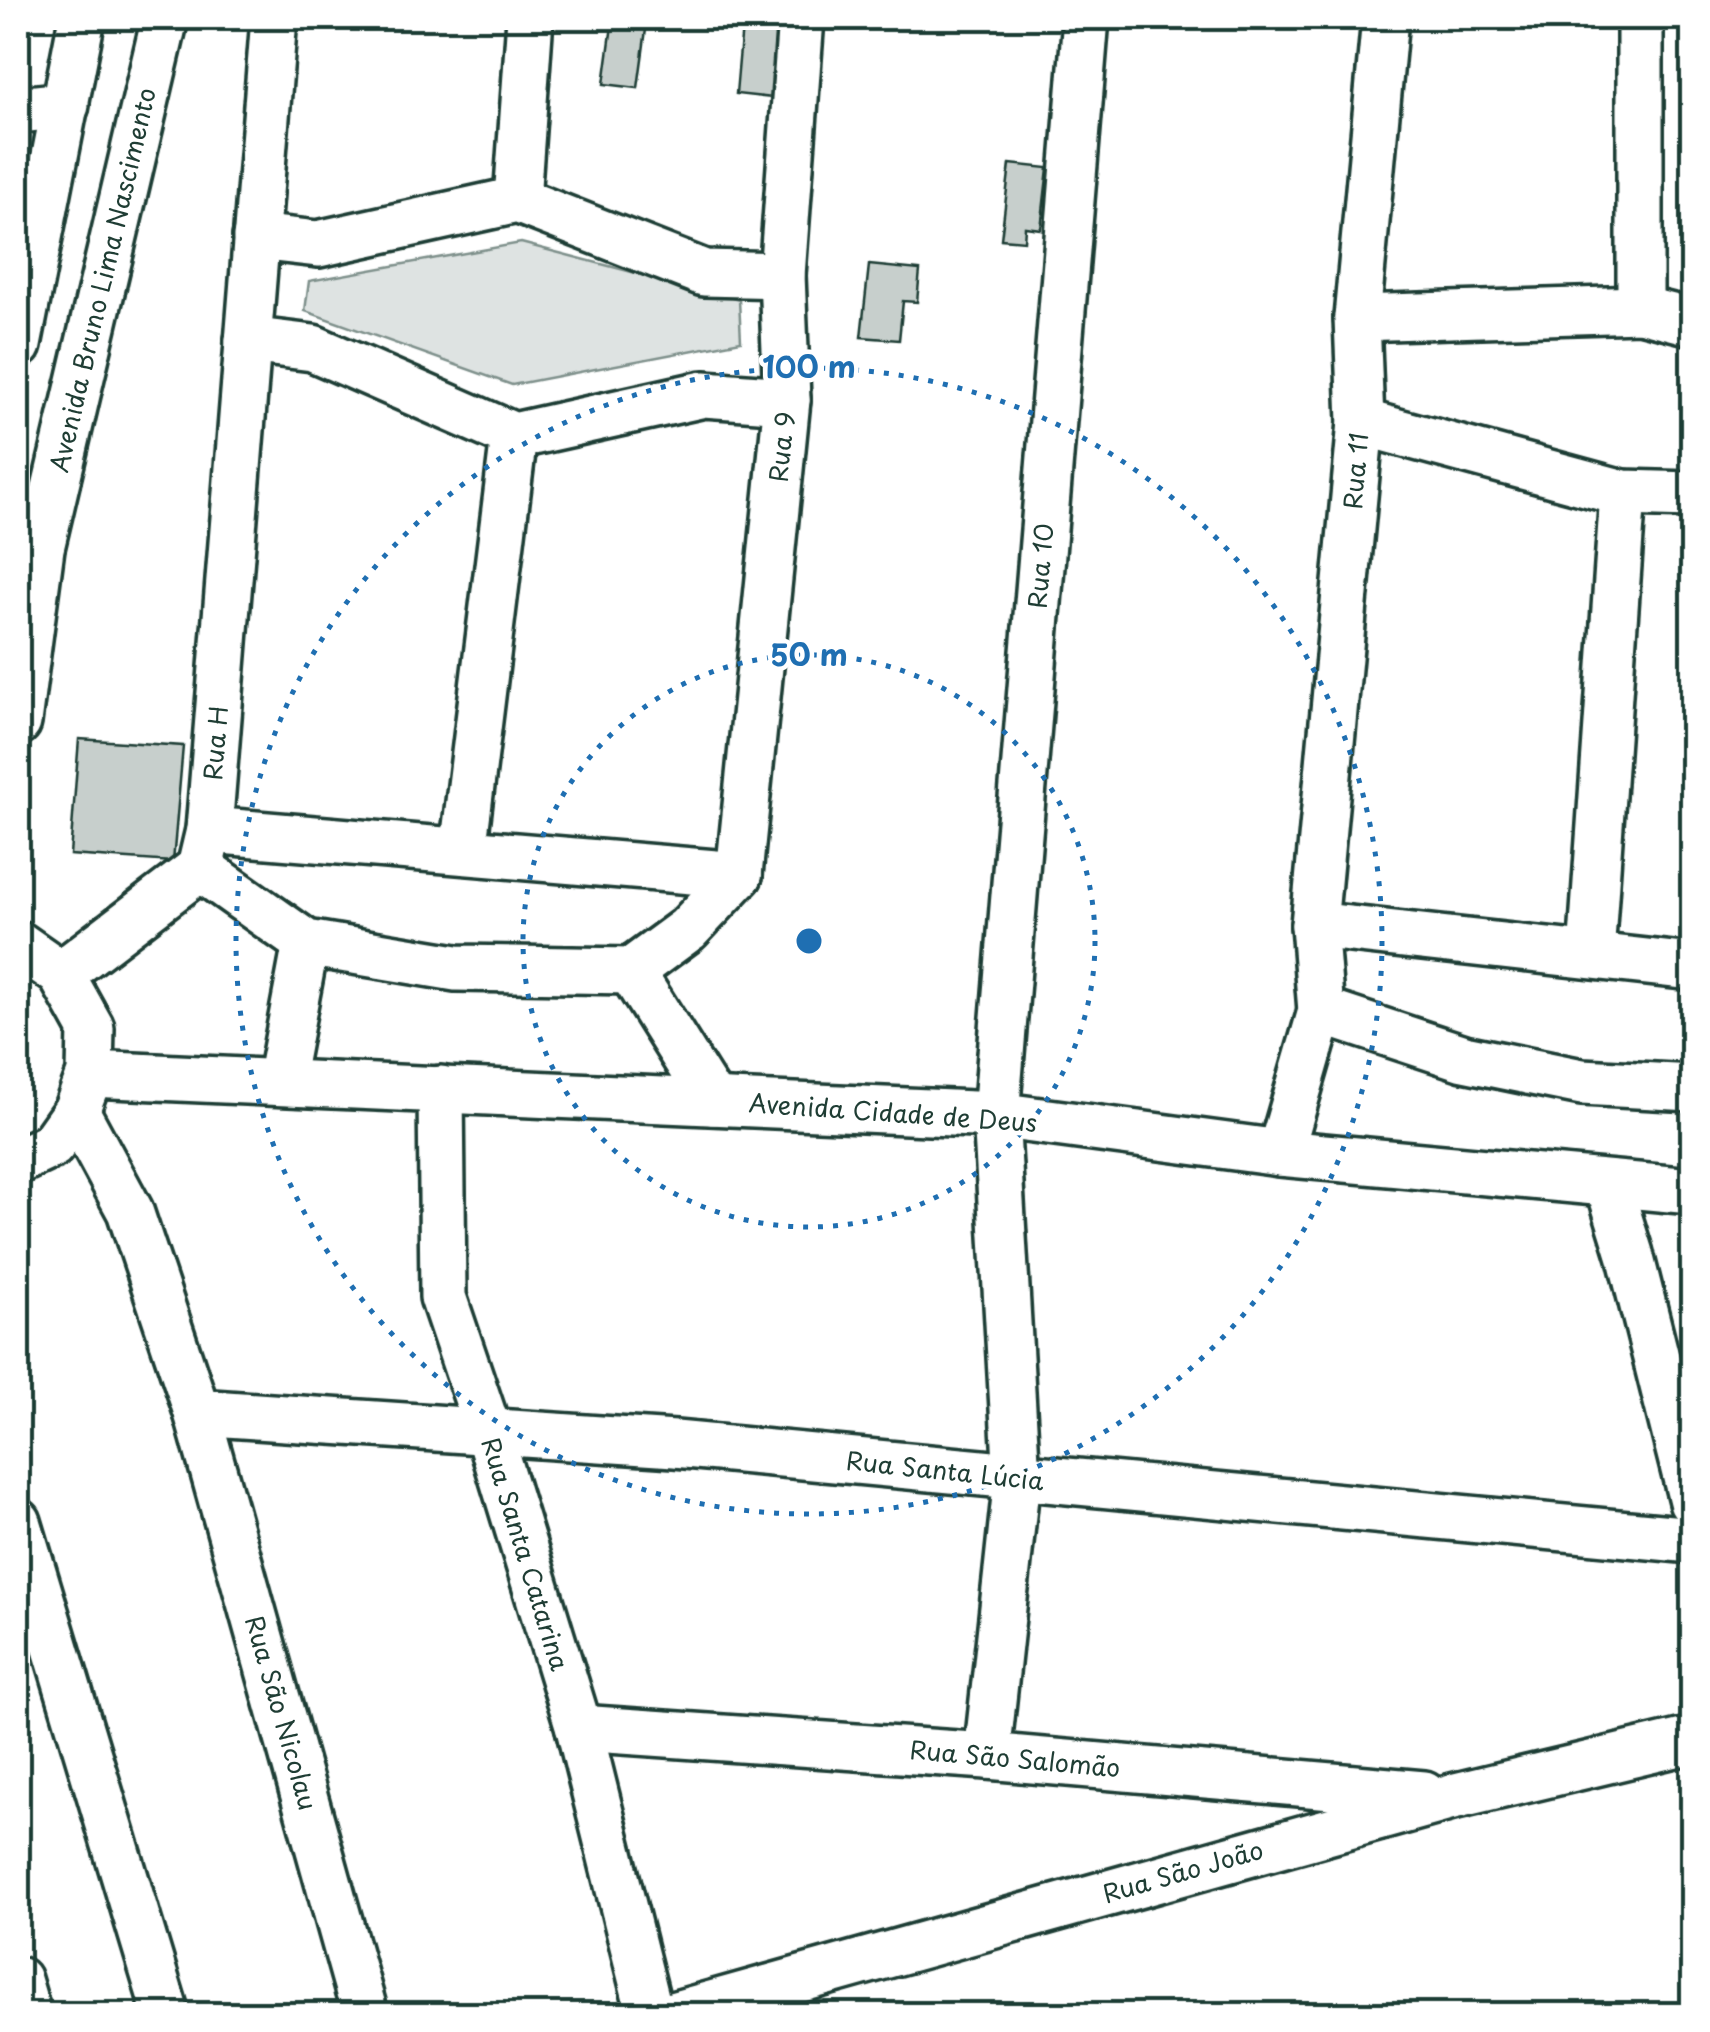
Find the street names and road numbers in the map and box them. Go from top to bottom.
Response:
street label: Avenida Bruno Lima Nascimento [39,84,165,476]
street label: Rua 9 [758,410,804,484]
street label: Rua 11 [1333,431,1377,511]
street label: Rua 10 [1017,522,1063,610]
street label: Rua H [193,704,237,782]
street label: Avenida Cidade de Deus [748,1083,1038,1141]
street label: Rua Santa Catarina [472,1432,580,1675]
street label: Rua Santa Lúcia [844,1441,1046,1499]
street label: Rua São Nicolau [236,1611,328,1814]
street label: Rua São Salomão [908,1730,1122,1786]
street label: Rua São João [1098,1830,1267,1912]

